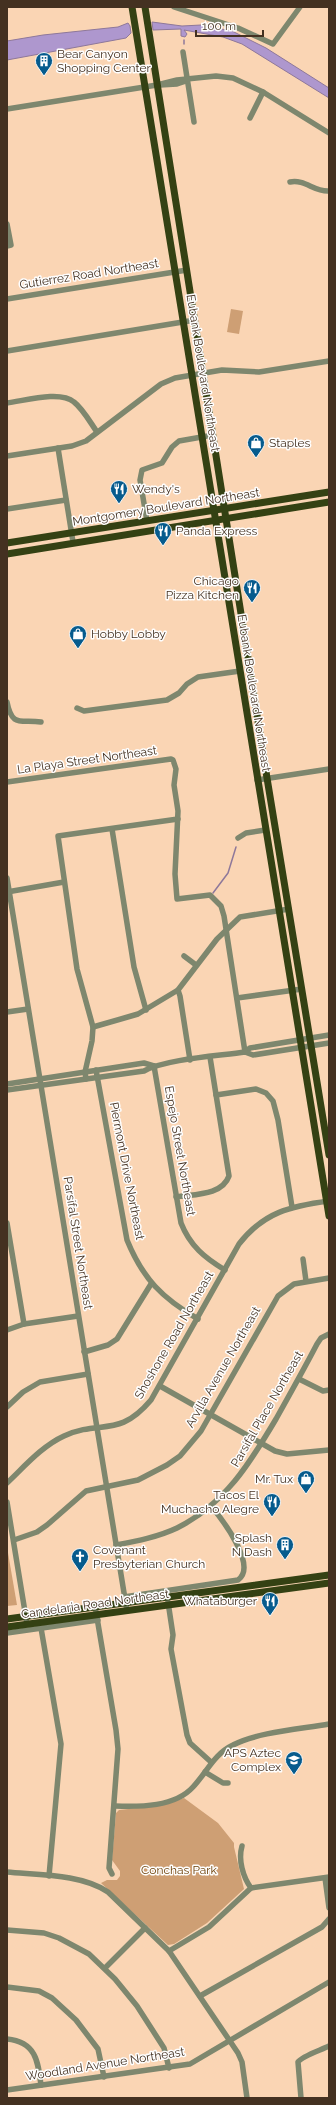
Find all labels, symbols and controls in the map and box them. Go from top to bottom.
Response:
scale bar [196,12,263,38]
text: 100 m [202,19,236,33]
place label: Bear Canyon Shopping Center [57,47,151,75]
building icon: Bear Canyon Shopping Center [34,51,54,76]
street label: Gutierrez Road Northeast [19,256,159,292]
street label: Eubank Boulevard Northeast [184,293,222,453]
shop icon: Staples [246,433,266,458]
place label: Staples [269,436,310,450]
restaurant icon: Wendy's [109,479,129,504]
place label: Wendy's [132,482,180,496]
street label: Montgomery Boulevard Northeast [71,485,261,529]
restaurant icon: Panda Express [153,521,173,546]
place label: Panda Express [176,524,258,538]
place label: Chicago Pizza Kitchen [166,574,239,602]
restaurant icon: Chicago Pizza Kitchen [242,578,262,603]
street label: Eubank Boulevard Northeast [235,613,273,773]
shop icon: Hobby Lobby [68,624,88,649]
place label: Hobby Lobby [91,627,166,641]
street label: La Playa Street Northeast [16,743,158,777]
street label: Espejo Street Northeast [162,1085,198,1217]
street label: Piermont Drive Northeast [107,1101,147,1241]
street label: Parsifal Street Northeast [61,1176,95,1310]
street label: Shoshone Road Northeast [132,1269,216,1401]
street label: Arvilla Avenue Northeast [183,1304,263,1430]
street label: Parsifal Place Northeast [228,1348,306,1470]
shop icon: Mr. Tux [296,1469,316,1494]
place label: Mr. Tux [255,1472,293,1486]
place label: Tacos El Muchacho Alegre [161,1488,260,1516]
restaurant icon: Tacos El Muchacho Alegre [262,1492,282,1517]
place label: Splash N Dash [232,1531,272,1559]
building icon: Splash N Dash [275,1535,295,1560]
place label: Covenant Presbyterian Church [93,1543,205,1571]
church icon: Covenant Presbyterian Church [70,1547,90,1572]
street label: Candelaria Road Northeast [20,1587,170,1621]
restaurant icon: Whataburger [260,1591,280,1616]
place label: Whataburger [183,1594,258,1608]
place label: APS Aztec Complex [224,1746,281,1774]
school or university icon: APS Aztec Complex [284,1750,304,1775]
park label: Conchas Park [141,1863,218,1877]
street label: Woodland Avenue Northeast [25,2045,185,2083]

